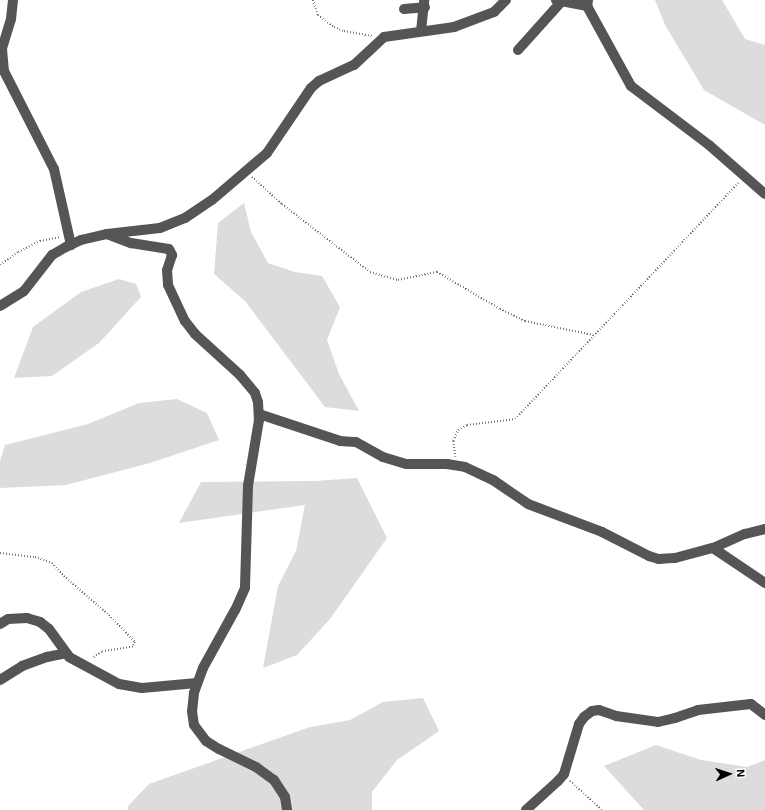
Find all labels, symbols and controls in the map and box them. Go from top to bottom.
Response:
north arrow [709,754,749,794]
text: N [735,769,747,778]

